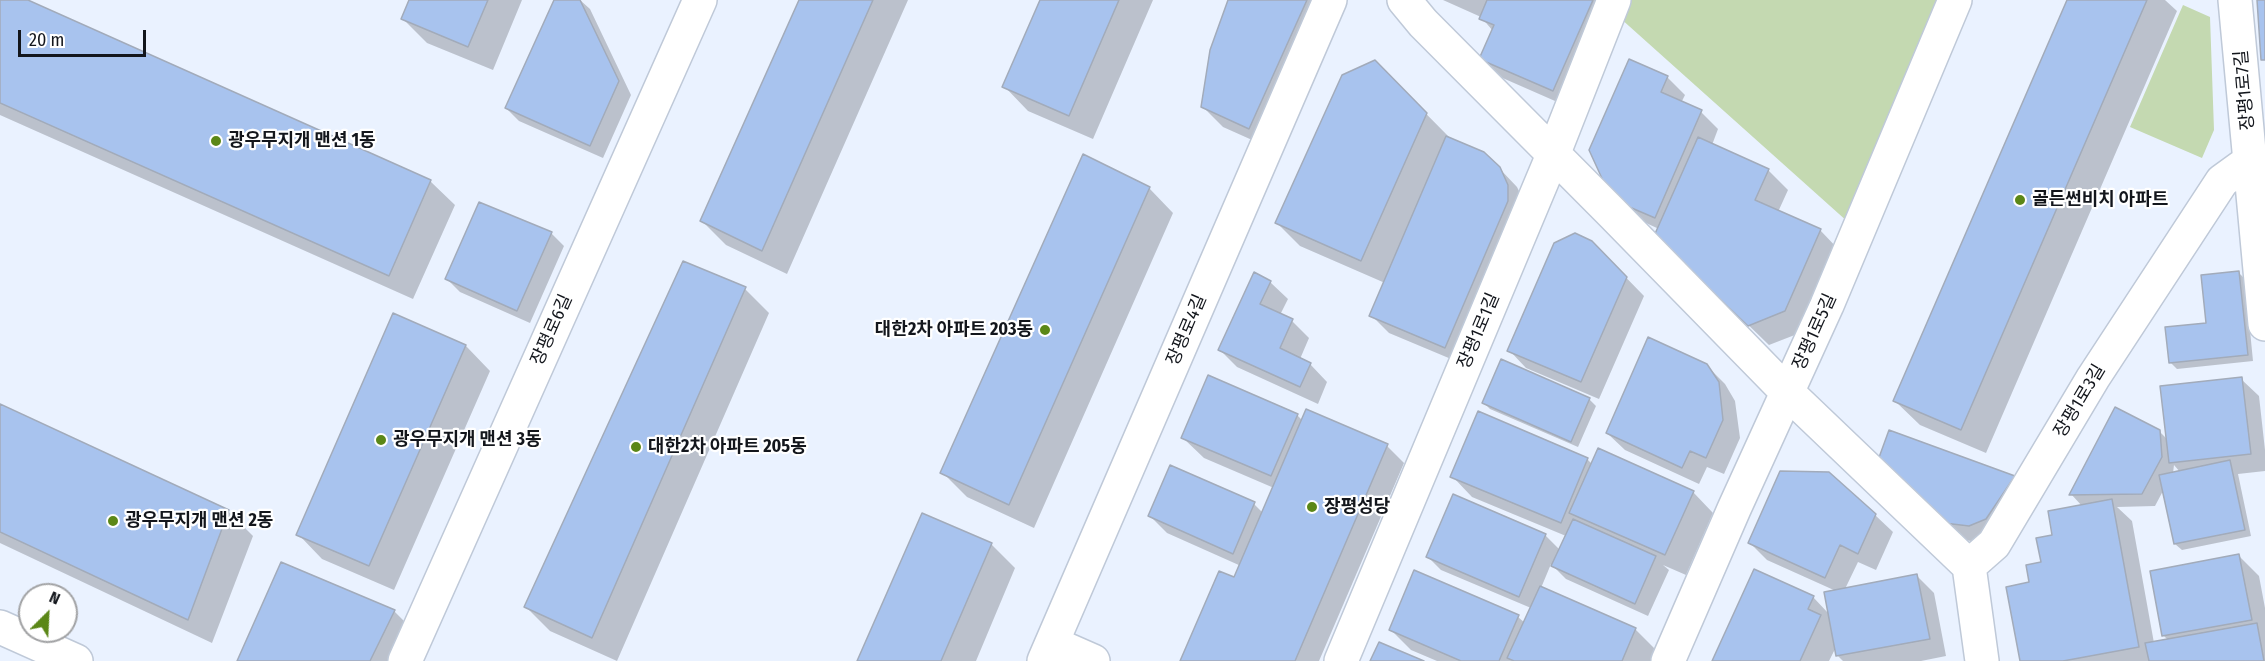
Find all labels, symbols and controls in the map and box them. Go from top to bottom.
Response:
scale bar [21,18,148,56]
text: 20 m [29,29,64,51]
street label: 장평1로7길 [2231,49,2259,131]
place label: 광우무지개 맨션 1동 [228,130,376,152]
marker: 광우무지개 맨션 1동 [209,134,223,148]
place label: 골든썬비치 아파트 [2032,189,2168,211]
marker: 골든썬비치 아파트 [2013,193,2027,207]
street label: 장평1로1길 [1453,290,1505,372]
street label: 장평1로5길 [1789,290,1841,374]
street label: 장평로6길 [527,291,577,369]
street label: 장평로4길 [1162,291,1212,369]
place label: 대한2차 아파트 203동 [875,319,1033,341]
marker: 대한2차 아파트 203동 [1038,323,1052,337]
street label: 장평1로3길 [2050,361,2110,441]
place label: 광우무지개 맨션 3동 [393,429,541,451]
marker: 광우무지개 맨션 3동 [374,433,388,447]
place label: 대한2차 아파트 205동 [648,436,807,458]
marker: 대한2차 아파트 205동 [629,440,643,454]
place label: 장평성당 [1324,496,1390,518]
marker: 장평성당 [1305,500,1319,514]
place label: 광우무지개 맨션 2동 [125,510,273,532]
marker: 광우무지개 맨션 2동 [106,514,120,528]
north arrow [18,583,78,643]
text: N [46,587,63,609]

